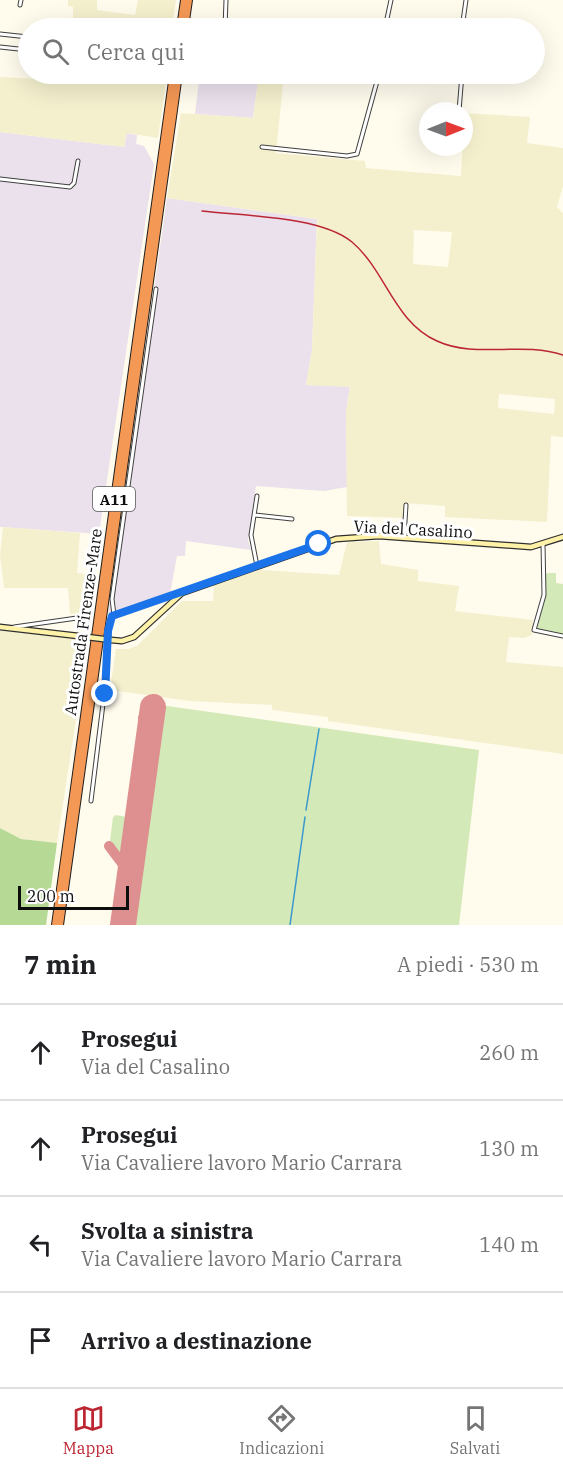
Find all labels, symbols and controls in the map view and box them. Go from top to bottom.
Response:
search box [18,18,545,84]
icon: search [39,35,72,68]
text: Cerca qui [87,37,185,66]
north arrow [419,102,473,156]
road number: A11 [93,487,135,511]
street label: Via del Casalino [353,516,473,542]
street label: Autostrada Firenze-Mare [60,527,106,717]
route start [305,530,331,556]
route end [91,680,117,706]
scale bar [18,883,129,910]
text: 200 m [27,886,75,906]
text: 7 min [24,947,97,981]
text: A piedi · 530 m [397,951,539,978]
text: Prosegui [81,1024,177,1053]
icon: ahead [24,1036,57,1069]
text: 260 m [479,1039,539,1066]
text: Via del Casalino [81,1053,230,1080]
text: Prosegui [81,1120,177,1149]
icon: ahead [24,1132,57,1165]
text: 130 m [479,1135,539,1162]
text: Via Cavaliere lavoro Mario Carrara [81,1149,403,1176]
text: Svolta a sinistra [81,1216,254,1245]
icon: left [24,1228,57,1261]
text: 140 m [479,1231,539,1258]
text: Via Cavaliere lavoro Mario Carrara [81,1245,403,1272]
icon: arrive [24,1324,57,1357]
text: Arrivo a destinazione [81,1326,312,1355]
tab: Mappa [63,1402,114,1458]
tab: Indicazioni [239,1402,324,1458]
tab: Salvati [450,1402,500,1458]

